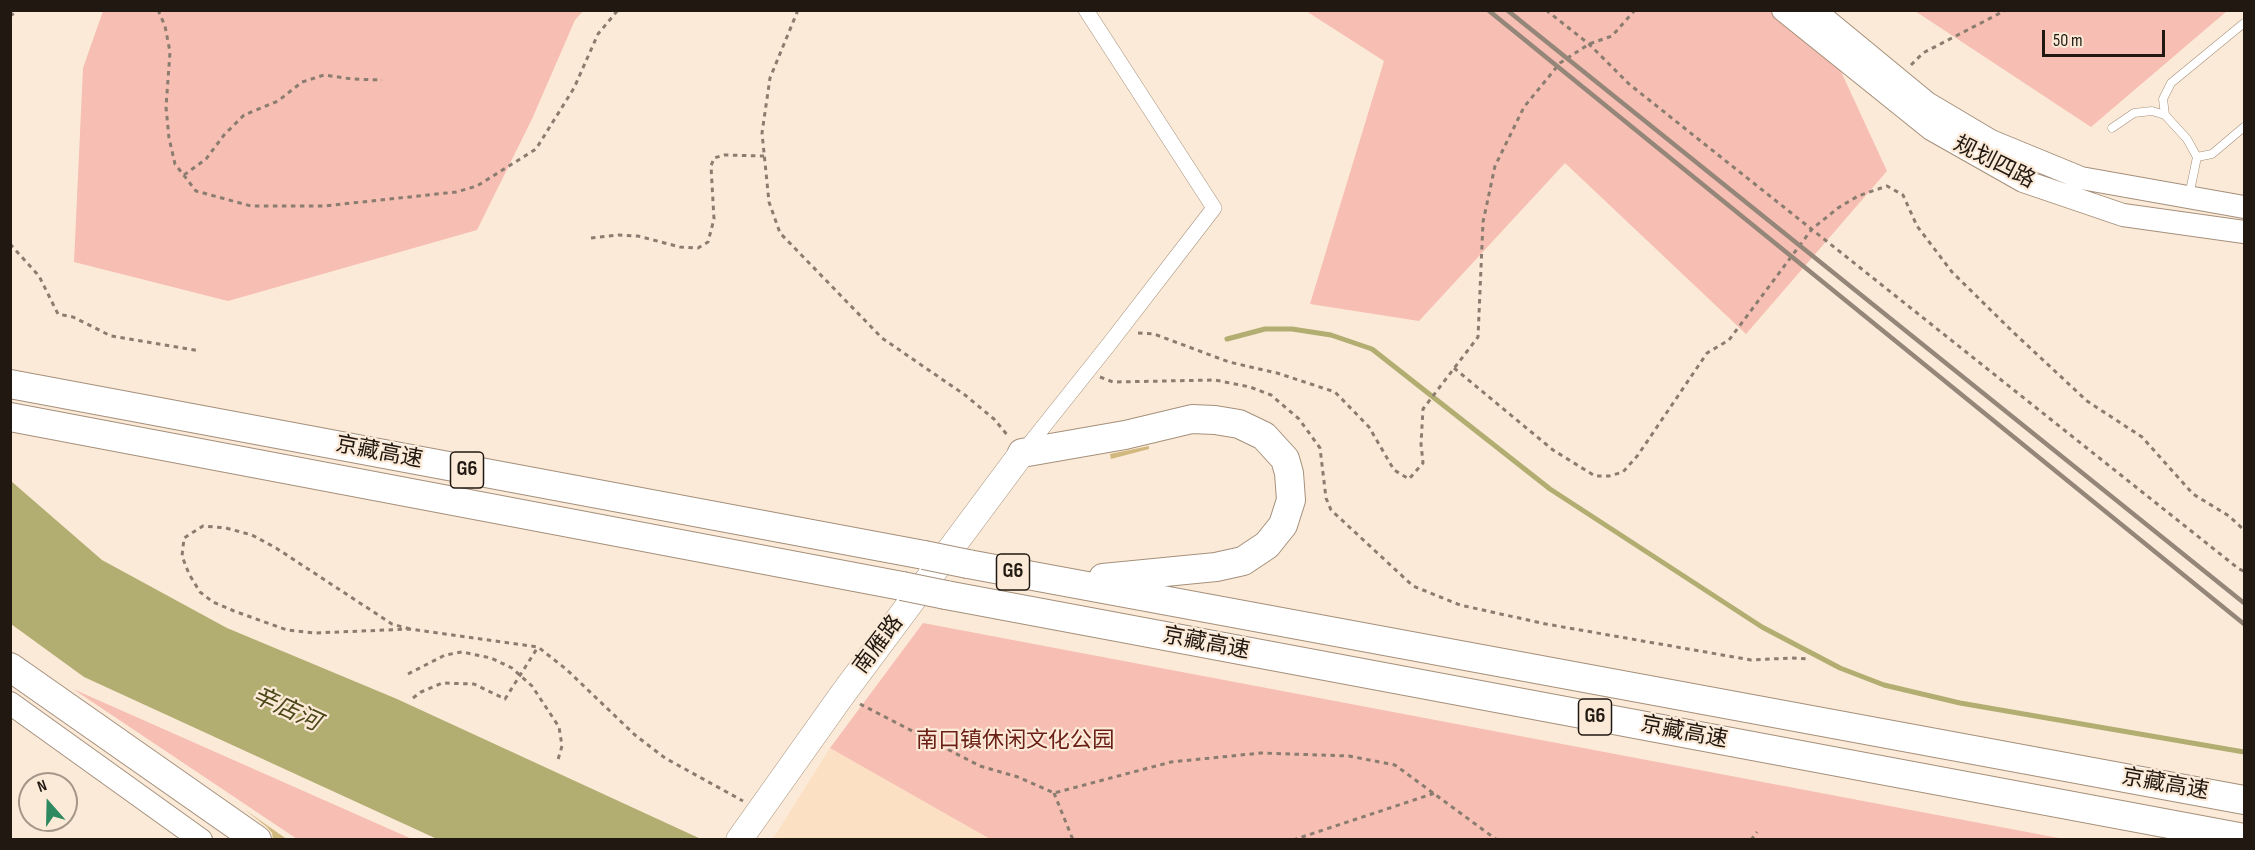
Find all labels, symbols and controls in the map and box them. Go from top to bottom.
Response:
scale bar [2045,18,2168,56]
text: 50 m [2053,30,2083,51]
street label: 规划四路 [1949,131,2039,195]
street label: 京藏高速 [333,432,425,474]
road number: G6 [450,452,484,488]
road number: G6 [996,554,1030,590]
street label: 南雁路 [849,611,909,679]
street label: 京藏高速 [1160,623,1252,665]
water label: 辛店河 [247,682,325,738]
road number: G6 [1578,699,1612,735]
street label: 京藏高速 [1638,712,1730,754]
park label: 南口镇休闲文化公园 [916,728,1114,754]
street label: 京藏高速 [2119,764,2211,806]
north arrow [18,772,78,832]
text: N [35,776,50,797]

